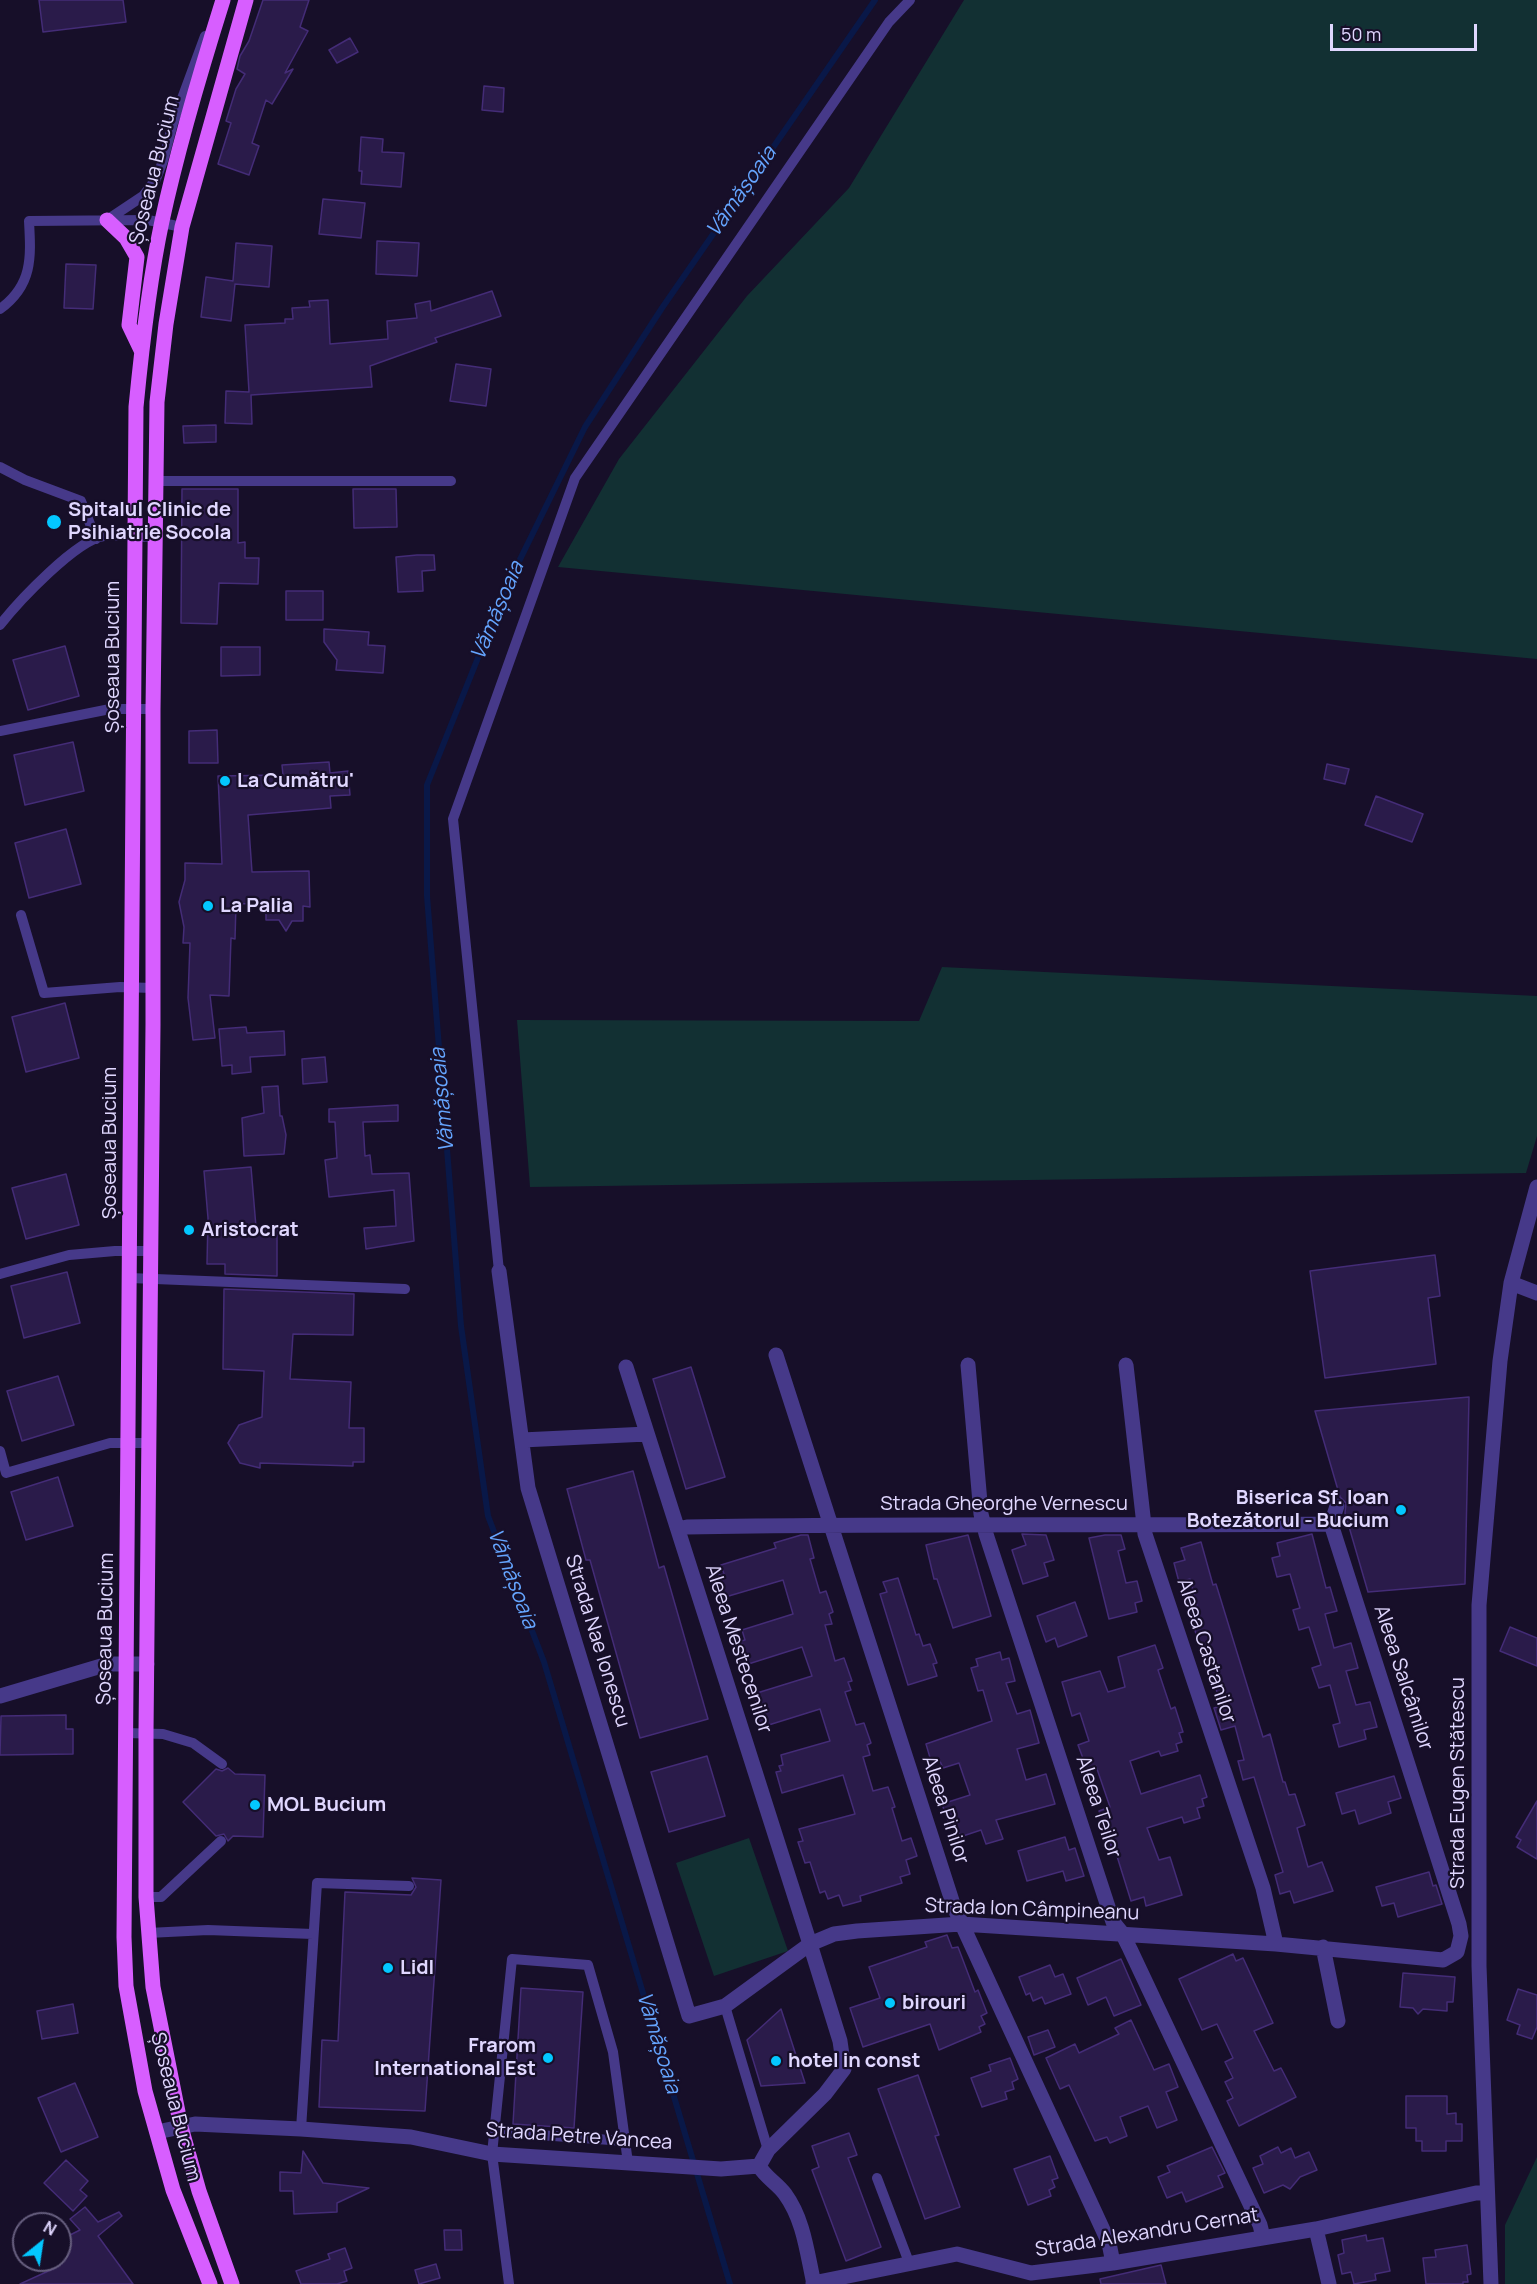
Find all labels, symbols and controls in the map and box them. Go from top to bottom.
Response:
scale bar [1333,12,1480,50]
text: 50 m [1341,22,1381,46]
street label: Șoseaua Bucium [125,93,185,247]
water label: Vămășoaia [702,142,782,242]
place label: Spitalul Clinic de Psihiatrie Socola [68,498,231,545]
marker: Spitalul Clinic de Psihiatrie Socola [45,513,63,531]
water label: Vămășoaia [466,558,530,664]
street label: Șoseaua Bucium [101,581,125,733]
place label: La Cumătru' [237,769,354,793]
marker: La Cumătru' [218,774,232,788]
place label: La Palia [220,894,293,918]
marker: La Palia [201,899,215,913]
water label: Vămășoaia [426,1047,460,1153]
street label: Șoseaua Bucium [98,1067,122,1219]
place label: Aristocrat [201,1218,299,1242]
marker: Aristocrat [182,1223,196,1237]
place label: Biserica Sf. Ioan Botezătorul - Bucium [1187,1486,1389,1533]
street label: Strada Gheorghe Vernescu [880,1492,1128,1516]
marker: Biserica Sf. Ioan Botezătorul - Bucium [1394,1503,1408,1517]
water label: Vămășoaia [482,1526,542,1632]
street label: Strada Nae Ionescu [559,1552,635,1730]
street label: Șoseaua Bucium [93,1553,119,1705]
street label: Aleea Mestecenilor [699,1561,777,1737]
street label: Aleea Castanilor [1171,1576,1241,1726]
street label: Aleea Salcâmilor [1368,1602,1438,1754]
street label: Strada Eugen Stătescu [1446,1677,1470,1889]
street label: Aleea Pinilor [916,1753,974,1867]
street label: Aleea Teilor [1070,1753,1126,1861]
place label: MOL Bucium [267,1793,386,1817]
marker: MOL Bucium [248,1798,262,1812]
street label: Strada Ion Câmpineanu [924,1894,1140,1926]
place label: Lidl [400,1956,434,1980]
marker: Lidl [381,1961,395,1975]
water label: Vămășoaia [631,1989,685,2097]
place label: birouri [902,1991,966,2015]
marker: birouri [883,1996,897,2010]
street label: Șoseaua Bucium [145,2030,205,2184]
place label: Frarom International Est [374,2034,536,2081]
place label: hotel in const [788,2049,920,2073]
marker: Frarom International Est [541,2051,555,2065]
marker: hotel in const [769,2054,783,2068]
street label: Strada Petre Vancea [485,2119,673,2155]
street label: Strada Alexandru Cernat [1033,2203,1261,2263]
north arrow [12,2212,72,2272]
text: N [40,2216,60,2241]

